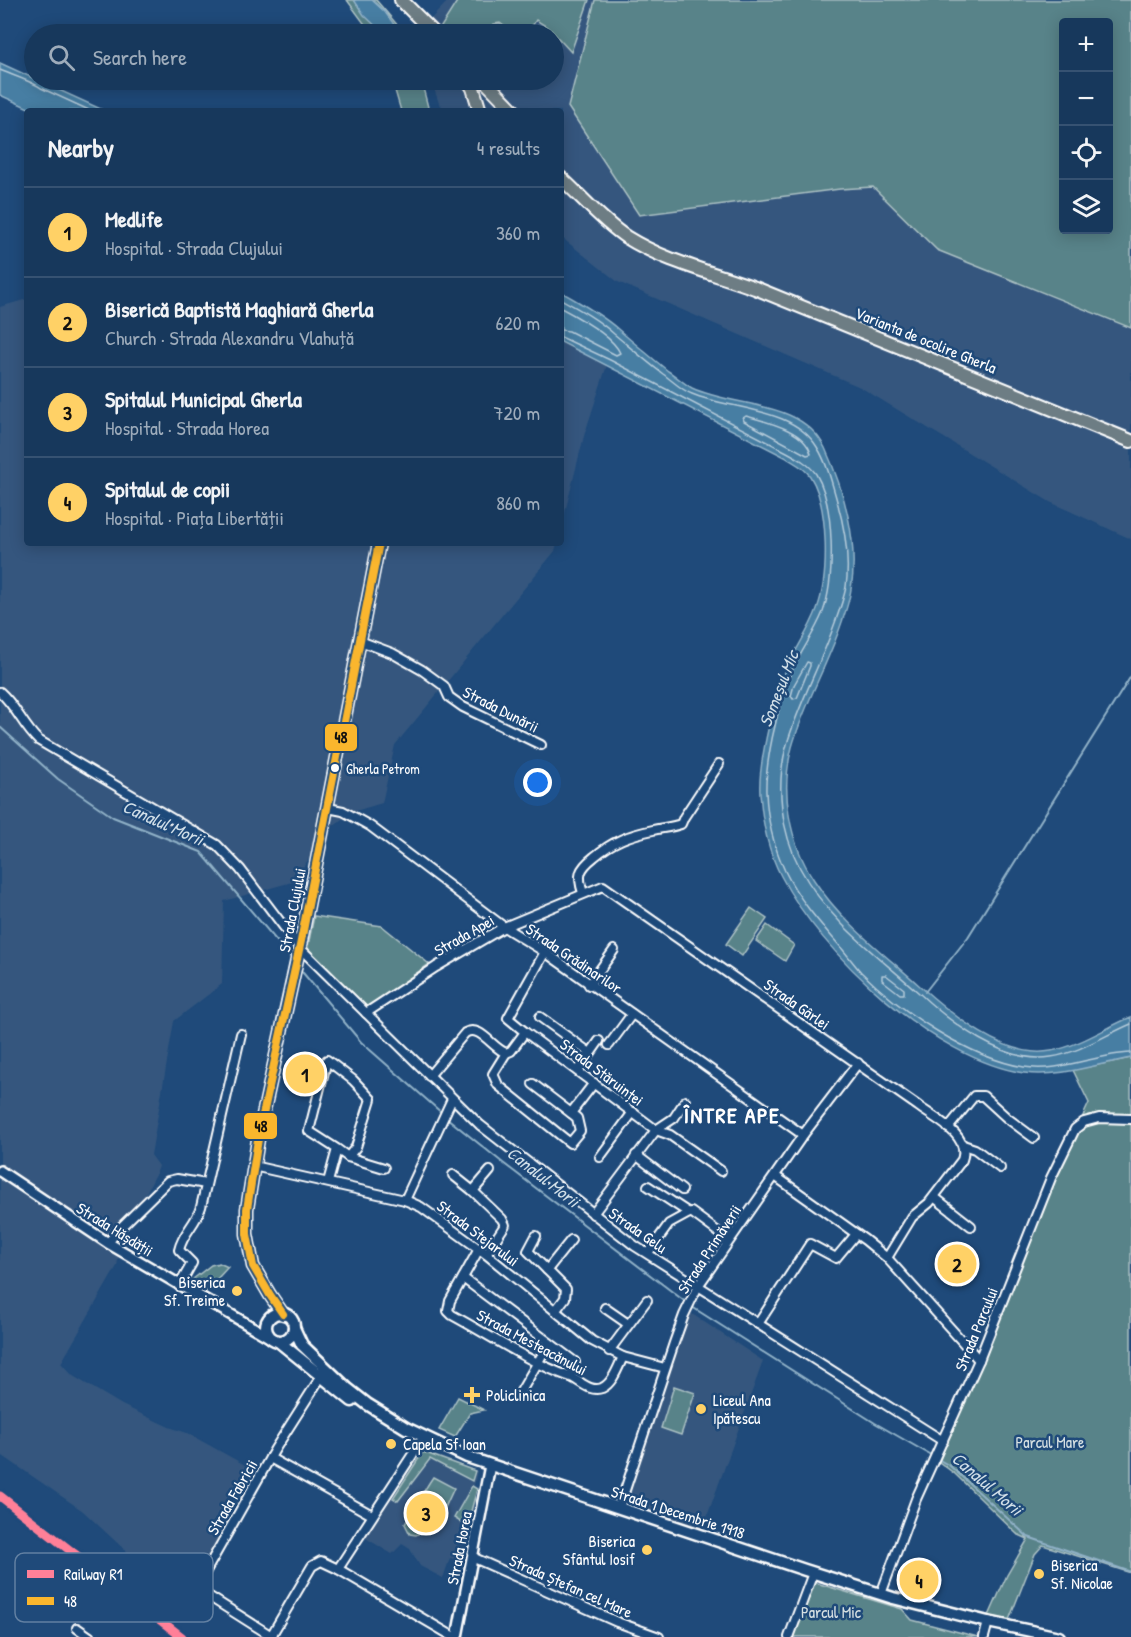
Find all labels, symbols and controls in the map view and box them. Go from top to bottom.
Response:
map controls [1059,18,1113,234]
button: + [1059,18,1113,72]
search box [24,24,564,90]
icon: search [45,41,78,74]
text: Search here [93,42,187,72]
button: − [1059,72,1113,126]
button: locate [1059,126,1113,180]
text: Nearby [48,130,114,165]
text: 4 results [477,134,540,161]
button: layers [1059,180,1113,234]
text: Medlife [105,204,163,234]
text: 1 [64,219,71,246]
text: 360 m [496,219,540,246]
text: Hospital · Strada Clujului [105,234,283,261]
text: Biserică Baptistă Maghiară Gherla [105,294,373,324]
street label: Varianta de ocolire Gherla [852,302,1000,378]
text: 2 [63,309,72,336]
text: 620 m [496,309,540,336]
text: Church · Strada Alexandru Vlahuță [105,324,354,351]
text: Spitalul Municipal Gherla [105,384,302,414]
text: 3 [63,399,72,426]
text: 720 m [494,399,540,426]
text: Hospital · Strada Horea [105,414,269,441]
text: Spitalul de copii [105,474,230,504]
text: 4 [64,489,71,516]
text: 860 m [496,489,540,516]
text: Hospital · Piața Libertății [105,504,284,531]
water label: Someșul Mic [753,645,805,731]
street label: Strada Dunării [459,681,543,737]
line badge: 48 [324,723,358,752]
text: 48 [335,726,348,748]
place label: Gherla Petrom [346,759,420,778]
marker: Gherla Petrom [329,762,341,774]
your location [523,768,552,797]
water label: Canalul Morii [119,794,209,852]
street label: Strada Clujului [273,866,311,954]
street label: Strada Apei [430,909,498,961]
street label: Strada Grădinarilor [522,918,626,998]
street label: Strada Gârlei [760,973,834,1035]
street label: Strada Stăruinței [556,1033,648,1111]
pin: 1 [286,1052,324,1096]
district label: ÎNTRE APE [683,1100,780,1130]
line badge: 48 [243,1112,278,1140]
text: 48 [255,1115,268,1137]
water label: Canalul Morii [502,1140,586,1214]
street label: Strada Stejarului [432,1195,524,1271]
street label: Strada Hășdății [72,1197,158,1261]
street label: Strada Primăverii [672,1200,746,1298]
street label: Strada Gelu [605,1202,672,1258]
pin: 2 [938,1242,976,1286]
place label: Biserica Sf. Treime [164,1271,226,1311]
marker: Biserica Sf. Treime [230,1284,244,1298]
street label: Strada Parcului [949,1284,1003,1374]
street label: Strada Mesteacănului [473,1304,591,1380]
place label: Policlinica [486,1384,545,1406]
marker: Policlinica [463,1386,481,1404]
place label: Liceul Ana Ipătescu [713,1389,771,1429]
marker: Liceul Ana Ipătescu [694,1402,708,1416]
park label: Parcul Mare [1016,1431,1085,1453]
place label: Capela Sf Ioan [403,1433,486,1455]
marker: Capela Sf Ioan [384,1437,398,1451]
water label: Canalul Morii [947,1446,1029,1523]
street label: Strada Fabricii [202,1455,262,1539]
street label: Strada 1 Decembrie 1918 [608,1480,748,1544]
pin: 3 [406,1490,446,1536]
street label: Strada Horea [441,1509,477,1587]
place label: Biserica Sfântul Iosif [563,1530,635,1570]
marker: Biserica Sfântul Iosif [640,1543,654,1557]
street label: Strada Ștefan cel Mare [506,1549,637,1623]
legend [15,1553,213,1622]
place label: Biserica Sf. Nicolae [1051,1554,1113,1594]
pin: 4 [900,1558,938,1602]
text: Railway R1 [64,1563,123,1585]
marker: Biserica Sf. Nicolae [1032,1567,1046,1581]
text: 48 [64,1590,77,1612]
park label: Parcul Mic [801,1601,862,1623]

